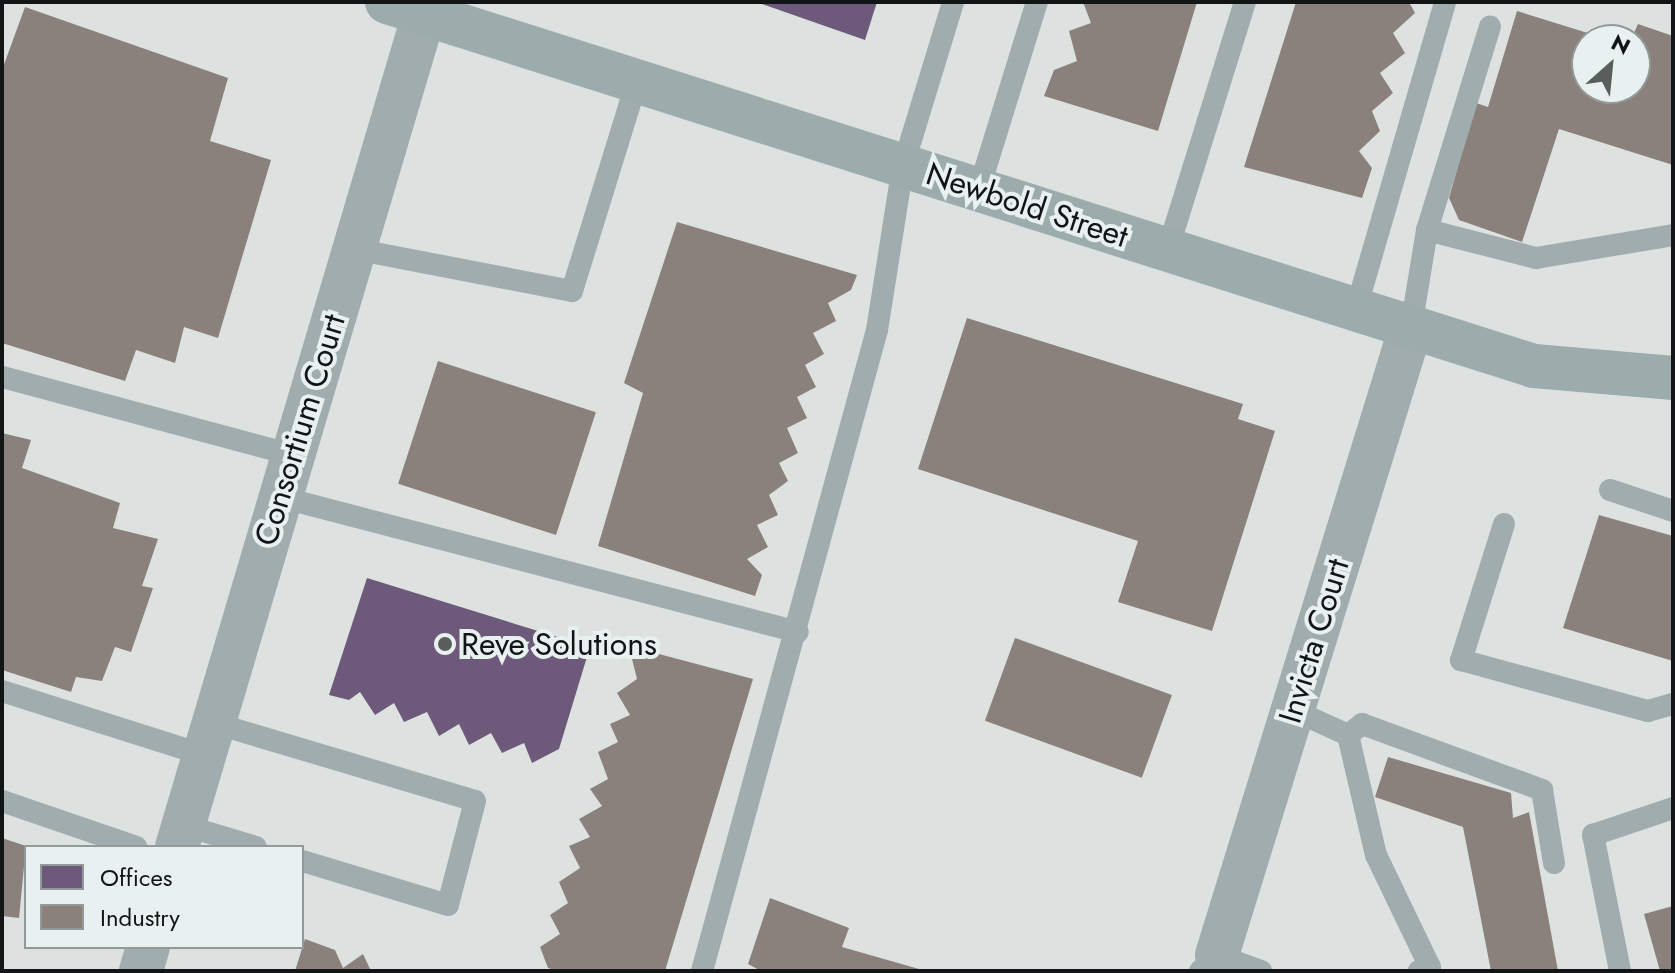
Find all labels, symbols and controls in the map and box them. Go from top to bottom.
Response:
north arrow [1571,24,1651,104]
text: N [1606,26,1636,63]
street label: Newbold Street [921,154,1133,256]
street label: Consortium Court [247,310,353,550]
street label: Invicta Court [1271,554,1357,728]
place label: Reve Solutions [461,625,657,663]
marker: Reve Solutions [436,635,454,653]
legend [24,845,304,949]
text: Offices [100,860,172,895]
text: Industry [100,900,180,935]

